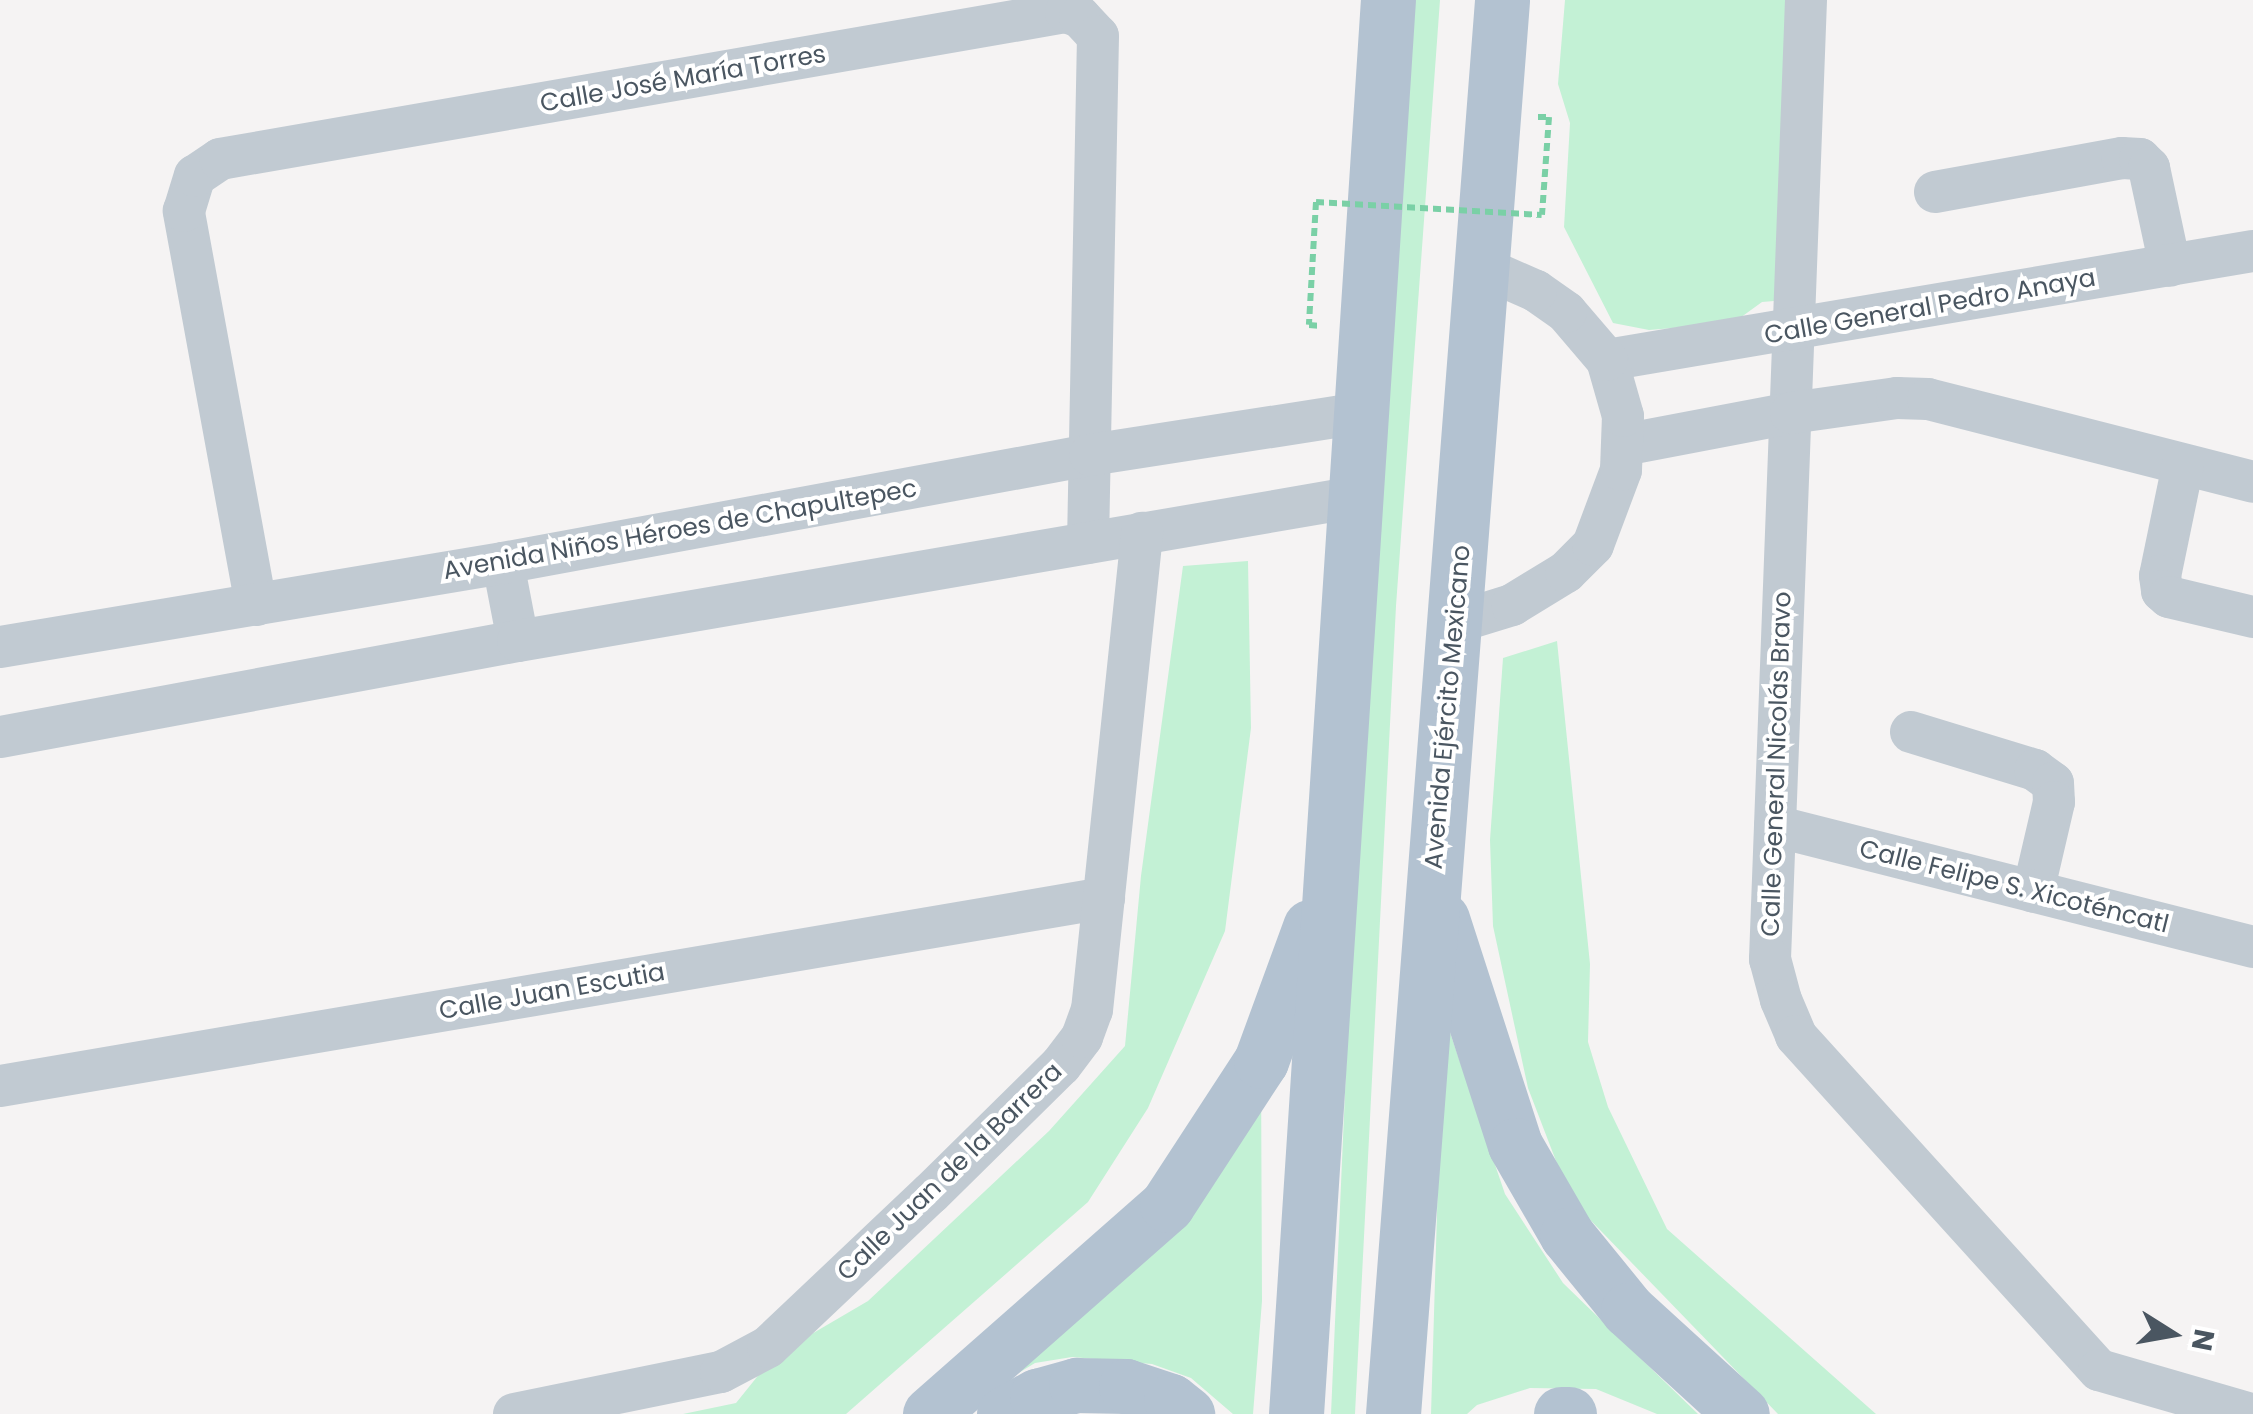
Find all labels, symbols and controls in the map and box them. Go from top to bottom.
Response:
street label: Calle José María Torres [538,39,828,119]
street label: Calle General Pedro Anaya [1762,263,2098,351]
street label: Avenida Niños Héroes de Chapultepec [441,474,919,586]
street label: Avenida Ejército Mexicano [1419,544,1477,870]
street label: Calle General Nicolás Bravo [1756,591,1798,937]
street label: Calle Felipe S. Xicoténcatl [1856,834,2172,940]
street label: Calle Juan Escutia [437,957,667,1027]
street label: Calle Juan de la Barrera [831,1057,1069,1287]
north arrow [2123,1284,2223,1384]
text: N [2182,1326,2224,1354]

